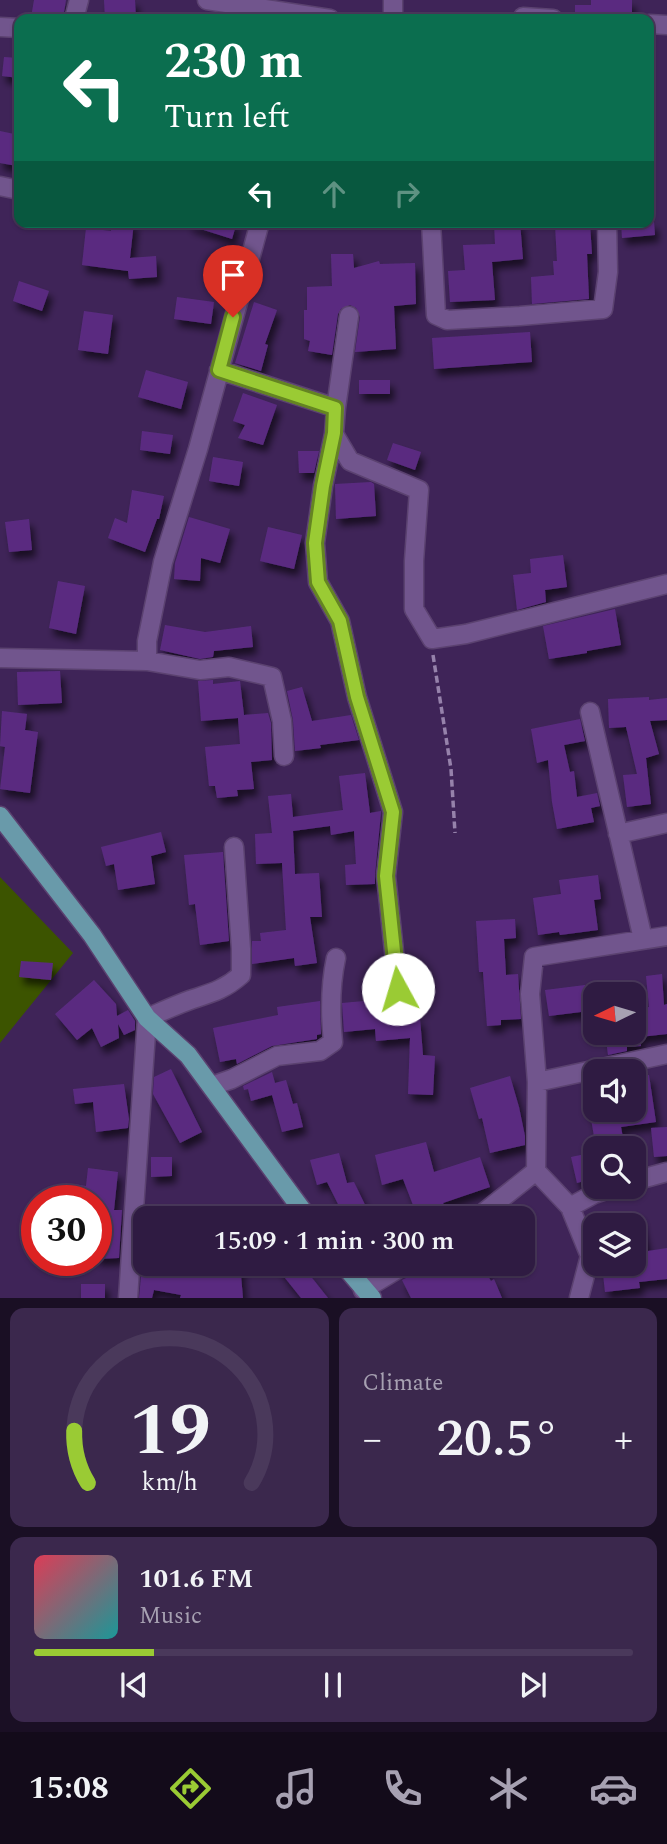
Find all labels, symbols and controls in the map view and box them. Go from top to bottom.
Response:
text: 230 m [164,25,303,100]
icon: left [49,42,140,133]
text: Turn left [164,93,290,142]
icon: left [242,175,280,213]
icon: ahead [315,175,353,213]
icon: right [388,175,426,213]
pin [203,245,263,317]
icon: arrive [214,256,252,294]
position arrow [361,952,435,1026]
north arrow [583,982,646,1045]
map controls [583,982,646,1276]
button: sound [583,1059,646,1122]
button: search [583,1136,646,1199]
speed limit sign: 30 [21,1185,112,1276]
button: layers [583,1213,646,1276]
text: 15:09 · 1 min · 300 m [214,1221,454,1261]
text: Climate [363,1366,443,1401]
text: 19 [128,1377,210,1488]
text: 20.5° [436,1400,559,1479]
text: − [363,1411,382,1469]
text: + [614,1411,633,1469]
text: km/h [141,1464,197,1502]
text: 101.6 FM [139,1559,253,1599]
text: Music [139,1599,202,1634]
icon: previous [115,1666,153,1704]
icon: pause [314,1666,352,1704]
icon: next [514,1666,552,1704]
text: 15:08 [28,1764,109,1813]
icon: directions [166,1764,215,1813]
icon: music [272,1764,321,1813]
icon: phone [378,1764,427,1813]
icon: climate [484,1764,533,1813]
icon: car [589,1764,638,1813]

